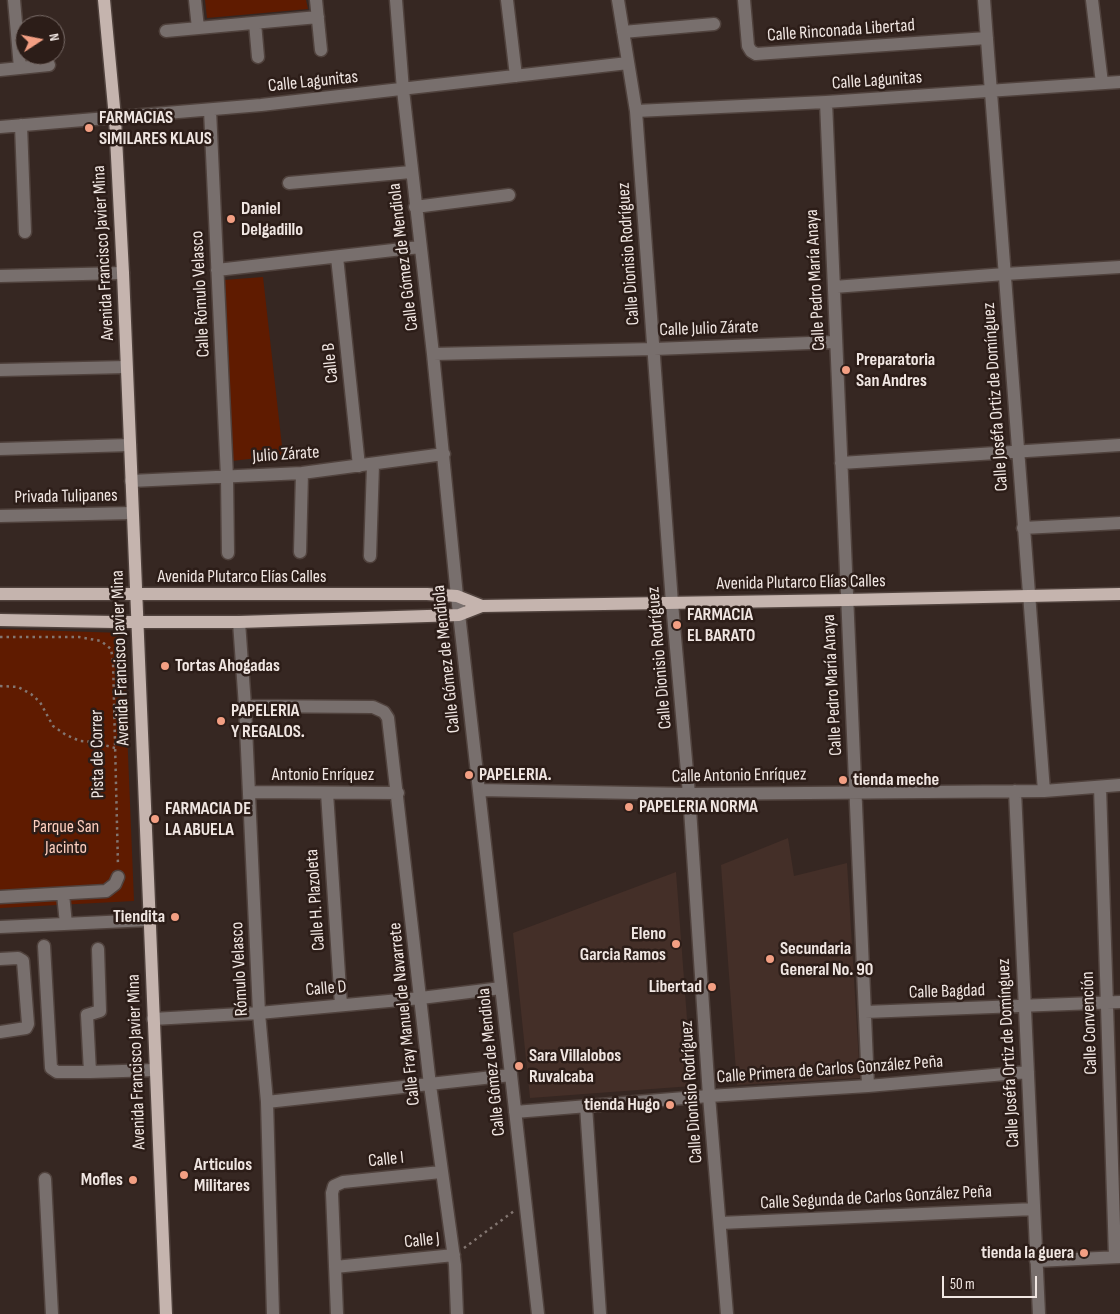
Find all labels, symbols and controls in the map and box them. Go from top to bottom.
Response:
north arrow [15,15,65,65]
street label: Calle Rinconada Libertad [766,15,916,47]
text: N [45,32,63,43]
street label: Calle Lagunitas [267,67,359,97]
street label: Calle Lagunitas [831,67,923,95]
place label: FARMACIAS SIMILARES KLAUS [99,107,212,150]
marker: FARMACIAS SIMILARES KLAUS [83,122,95,134]
street label: Avenida Francisco Javier Mina [89,165,119,341]
street label: Calle Gómez de Mendiola [384,182,424,332]
street label: Calle Dionisio Rodríguez [613,182,645,326]
place label: Daniel Delgadillo [241,198,303,240]
street label: Calle Pedro María Anaya [802,209,830,351]
marker: Daniel Delgadillo [225,213,237,225]
street label: Calle Rómulo Velasco [187,230,215,358]
street label: Calle Joséfa Ortiz de Domínguez [979,302,1013,492]
street label: Calle Julio Zárate [659,316,759,342]
street label: Calle B [318,342,344,384]
place label: Preparatoria San Andres [856,349,935,392]
marker: Preparatoria San Andres [840,364,852,376]
street label: Julio Zárate [252,442,320,468]
street label: Privada Tulipanes [14,485,118,509]
street label: Avenida Plutarco Elías Calles [157,566,327,588]
street label: Avenida Francisco Javier Mina [107,570,135,746]
street label: Avenida Plutarco Elías Calles [716,571,886,595]
street label: Calle Gómez de Mendiola [428,584,466,734]
street label: Calle Dionisio Rodríguez [643,586,677,730]
place label: FARMACIA EL BARATO [687,604,755,646]
street label: Calle Pedro María Anaya [819,614,847,756]
marker: FARMACIA EL BARATO [671,619,683,631]
place label: Tortas Ahogadas [175,655,280,677]
marker: Tortas Ahogadas [159,660,171,672]
place label: PAPELERIA Y REGALOS. [231,700,305,742]
street label: Pista de Correr [86,709,110,799]
marker: PAPELERIA Y REGALOS. [215,715,227,727]
street label: Antonio Enríquez [272,764,374,786]
place label: PAPELERIA. [479,764,552,786]
street label: Calle Antonio Enríquez [672,764,806,788]
marker: PAPELERIA. [463,769,475,781]
place label: tienda meche [853,769,939,791]
marker: tienda meche [837,774,849,786]
place label: PAPELERIA NORMA [639,796,758,818]
place label: FARMACIA DE LA ABUELA [165,798,251,841]
marker: PAPELERIA NORMA [623,801,635,813]
marker: FARMACIA DE LA ABUELA [149,813,161,825]
park label: Parque San Jacinto [33,816,99,859]
street label: Calle H. Plazoleta [302,848,330,952]
place label: Tiendita [113,906,165,928]
marker: Tiendita [169,911,181,923]
street label: Rómulo Velasco [227,921,253,1017]
street label: Calle Fray Manuel de Navarrete [385,921,425,1107]
place label: Eleno Garcia Ramos [580,923,666,966]
marker: Eleno Garcia Ramos [670,938,682,950]
place label: Secundaria General No. 90 [780,938,873,981]
marker: Secundaria General No. 90 [764,953,776,965]
street label: Calle Joséfa Ortiz de Domínguez [993,958,1025,1148]
street label: Calle Convención [1077,971,1103,1075]
street label: Avenida Francisco Javier Mina [123,974,151,1150]
street label: Calle D [305,976,347,1002]
place label: Libertad [649,976,702,998]
street label: Calle Bagdad [909,980,985,1004]
marker: Libertad [706,981,718,993]
street label: Calle Gómez de Mendiola [473,987,511,1137]
street label: Calle Dionisio Rodríguez [676,1020,708,1164]
place label: Sara Villalobos Ruvalcaba [529,1045,621,1088]
street label: Calle Primera de Carlos González Peña [716,1051,944,1089]
marker: Sara Villalobos Ruvalcaba [513,1060,525,1072]
place label: tienda Hugo [584,1094,660,1116]
marker: tienda Hugo [664,1099,676,1111]
street label: Calle I [367,1147,405,1173]
place label: Articulos Militares [194,1154,252,1196]
place label: Mofles [81,1169,123,1191]
marker: Articulos Militares [178,1169,190,1181]
marker: Mofles [127,1174,139,1186]
street label: Calle Segunda de Carlos González Peña [760,1181,992,1215]
street label: Calle J [403,1228,441,1254]
place label: tienda la guera [981,1242,1074,1264]
marker: tienda la guera [1078,1247,1090,1259]
scale bar [945,1266,1040,1298]
text: 50 m [950,1275,975,1294]

